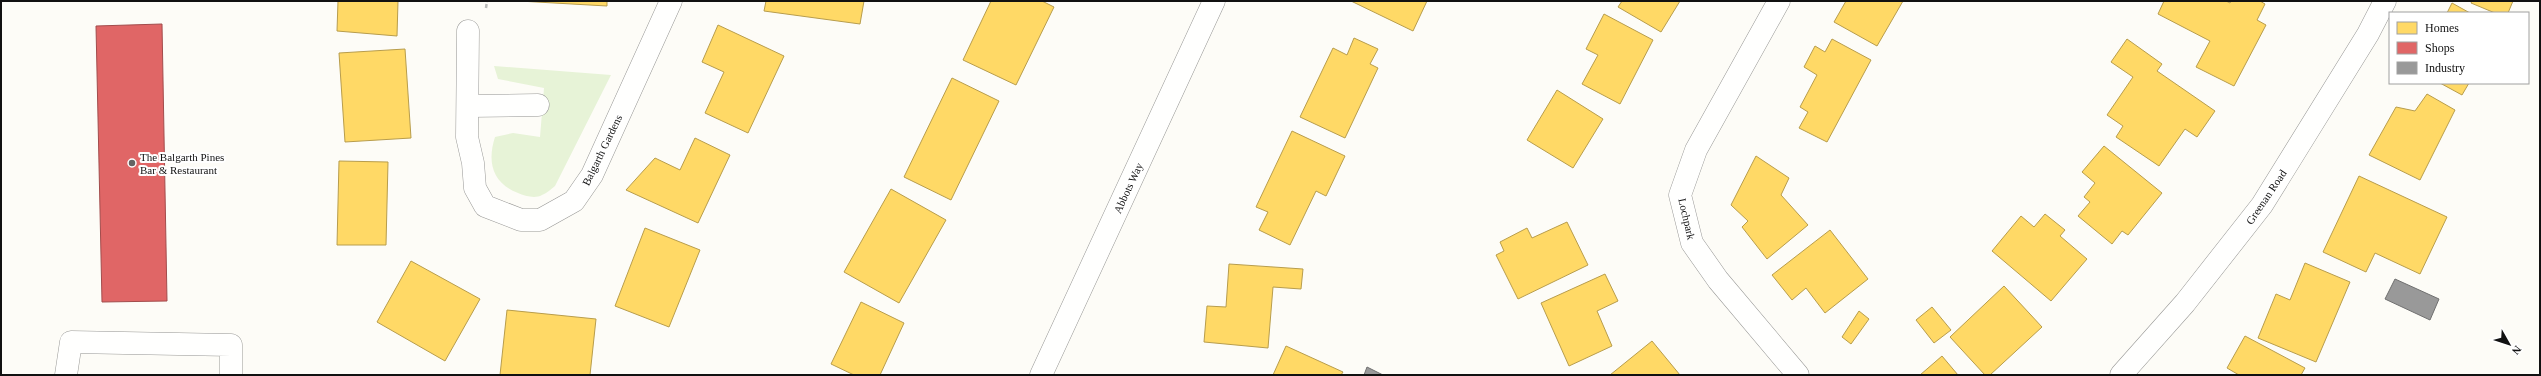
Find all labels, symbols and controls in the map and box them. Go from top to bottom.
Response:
legend [2389,12,2529,84]
text: Homes [2425,21,2459,35]
text: Shops [2425,41,2455,55]
text: Industry [2425,61,2465,75]
street label: Balgarth Gardens [580,113,624,187]
place label: The Balgarth Pines Bar & Restaurant [140,151,224,176]
marker: The Balgarth Pines Bar & Restaurant [127,158,137,168]
street label: Abbots Way [1111,160,1145,215]
street label: Greenan Road [2243,167,2289,227]
street label: Lochpark [1676,197,1698,241]
north arrow [2489,324,2529,364]
text: N [2510,343,2524,357]

